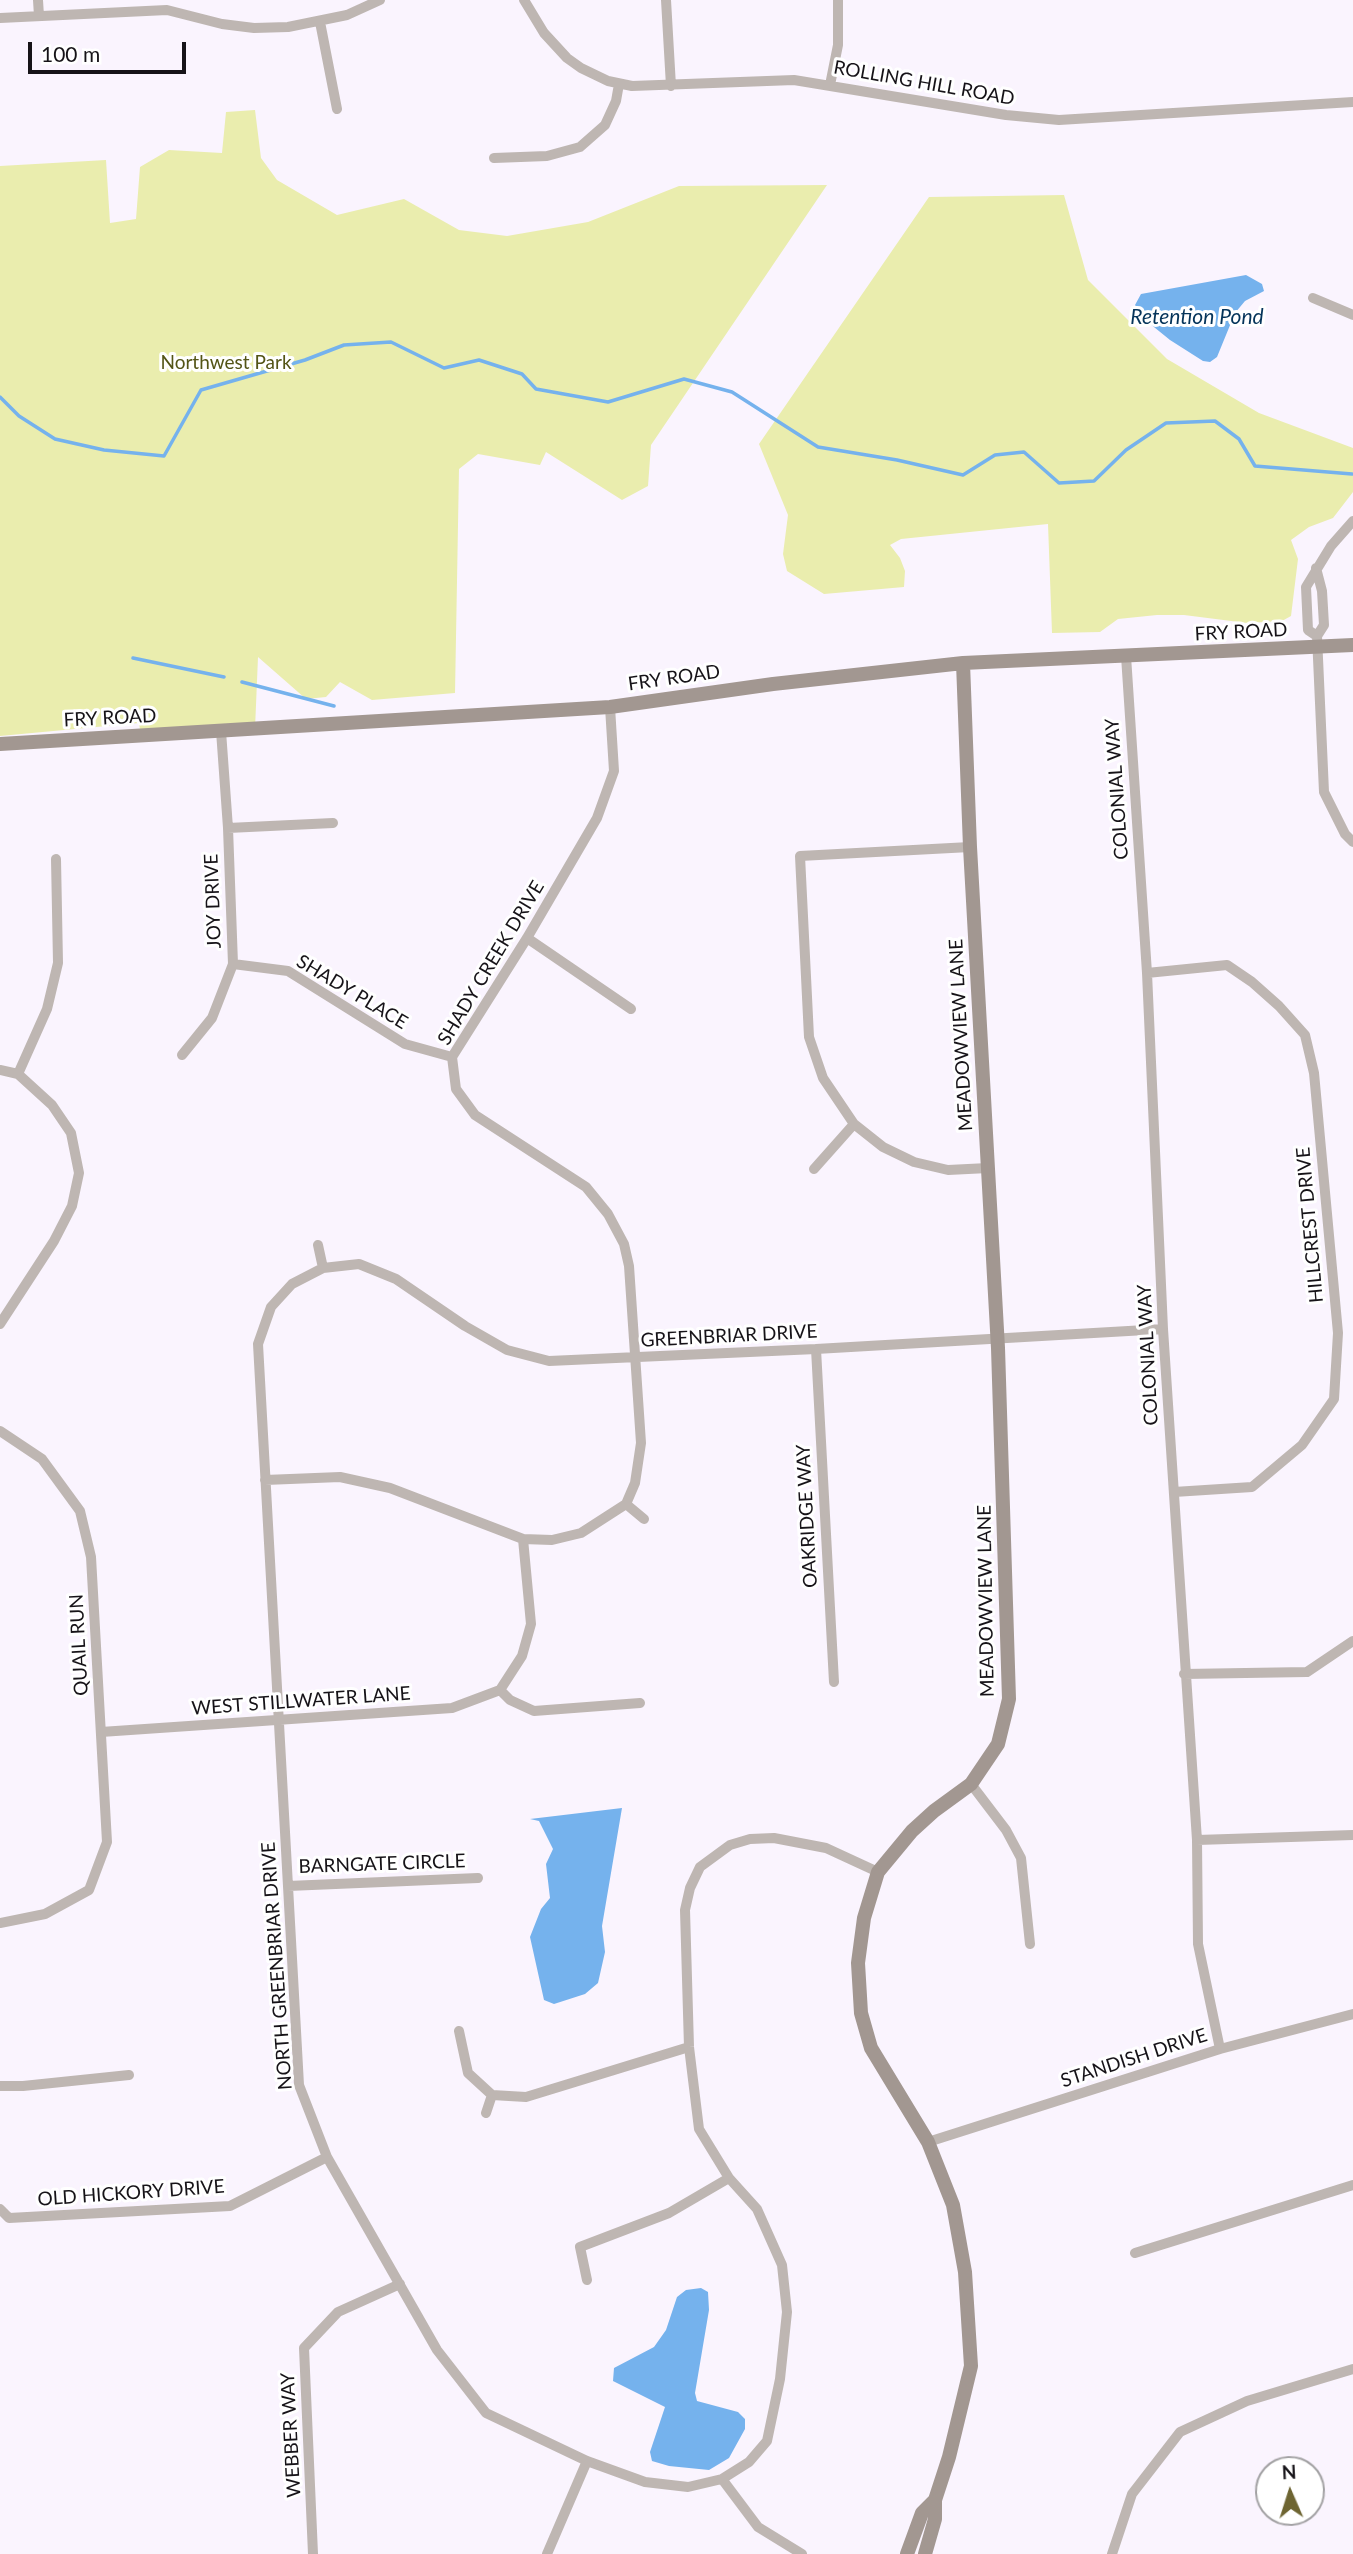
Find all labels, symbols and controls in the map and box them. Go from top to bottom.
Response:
scale bar [32,28,189,72]
text: 100 m [41,41,100,66]
street label: ROLLING HILL ROAD [832,56,1016,110]
water label: Retention Pond [1130,304,1264,330]
park label: Northwest Park [160,352,292,374]
street label: FRY ROAD [1194,618,1288,646]
street label: FRY ROAD [626,660,722,696]
street label: FRY ROAD [63,704,157,732]
street label: COLONIAL WAY [1101,718,1133,860]
street label: JOY DRIVE [200,853,226,949]
street label: SHADY CREEK DRIVE [433,877,549,1049]
street label: MEADOWVIEW LANE [945,938,977,1132]
street label: SHADY PLACE [292,950,412,1034]
street label: HILLCREST DRIVE [1292,1146,1328,1304]
street label: COLONIAL WAY [1133,1284,1163,1426]
street label: GREENBRIAR DRIVE [640,1320,818,1352]
street label: OAKRIDGE WAY [792,1444,822,1588]
street label: MEADOWVIEW LANE [973,1505,999,1697]
street label: QUAIL RUN [65,1593,93,1697]
street label: WEST STILLWATER LANE [191,1682,411,1720]
street label: NORTH GREENBRIAR DRIVE [257,1841,297,2091]
street label: BARNGATE CIRCLE [298,1850,466,1878]
street label: STANDISH DRIVE [1058,2024,1210,2092]
street label: OLD HICKORY DRIVE [37,2175,225,2211]
street label: WEBBER WAY [276,2372,306,2498]
north arrow [1255,2456,1325,2526]
text: N [1281,2460,1297,2483]

